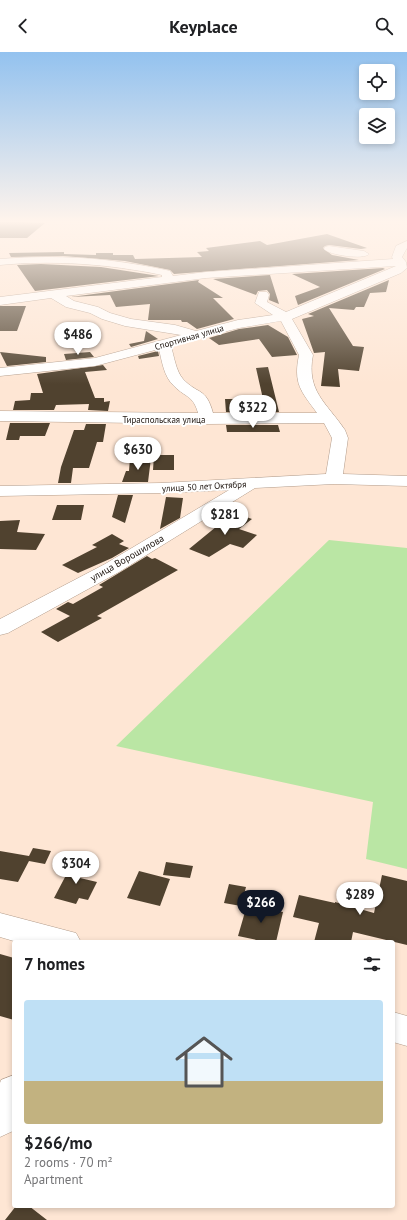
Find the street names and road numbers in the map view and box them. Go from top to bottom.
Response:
street label: Спортивная улица [153,322,225,352]
street label: Тираспольская улица [123,414,205,425]
street label: улица 50 лет Октября [161,478,247,494]
street label: улица Ворошилова [88,532,166,584]

